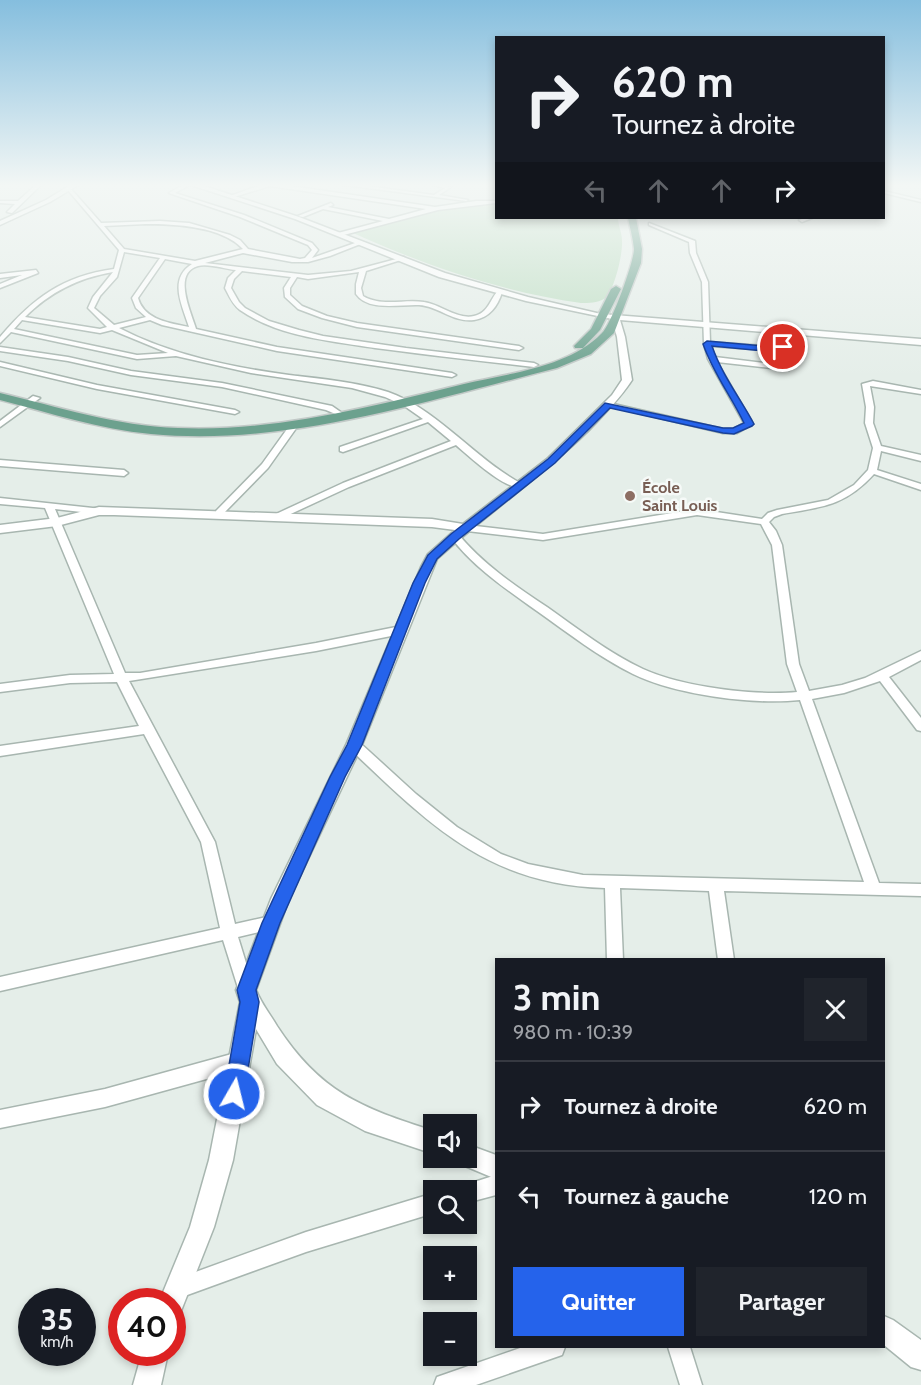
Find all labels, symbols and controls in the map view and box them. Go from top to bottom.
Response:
text: 620 m [612,56,733,108]
icon: right [513,60,591,138]
text: Tournez à droite [612,108,795,141]
icon: left [579,174,612,207]
icon: ahead [642,174,675,207]
icon: ahead [705,174,738,207]
icon: right [768,174,801,207]
pin [757,321,808,372]
icon: arrive [766,330,799,363]
place label: École Saint Louis [642,478,718,515]
marker: École Saint Louis [623,489,637,503]
text: 3 min [513,975,600,1019]
button: close [804,978,867,1041]
text: 980 m · 10:39 [513,1020,633,1044]
position arrow [202,1062,266,1126]
icon: right [513,1090,546,1123]
text: Tournez à droite [564,1093,718,1120]
text: 620 m [803,1093,867,1120]
map controls [423,1114,477,1366]
button: sound [423,1114,477,1168]
button: search [423,1180,477,1234]
icon: left [513,1180,546,1213]
text: Tournez à gauche [564,1183,729,1210]
text: 120 m [809,1183,867,1210]
button: + [423,1246,477,1300]
button: Quitter [513,1267,684,1336]
button: Partager [696,1267,867,1336]
speed limit sign: 40 [108,1288,186,1366]
text: 35 [41,1301,73,1338]
button: − [423,1312,477,1366]
text: km/h [41,1333,73,1351]

